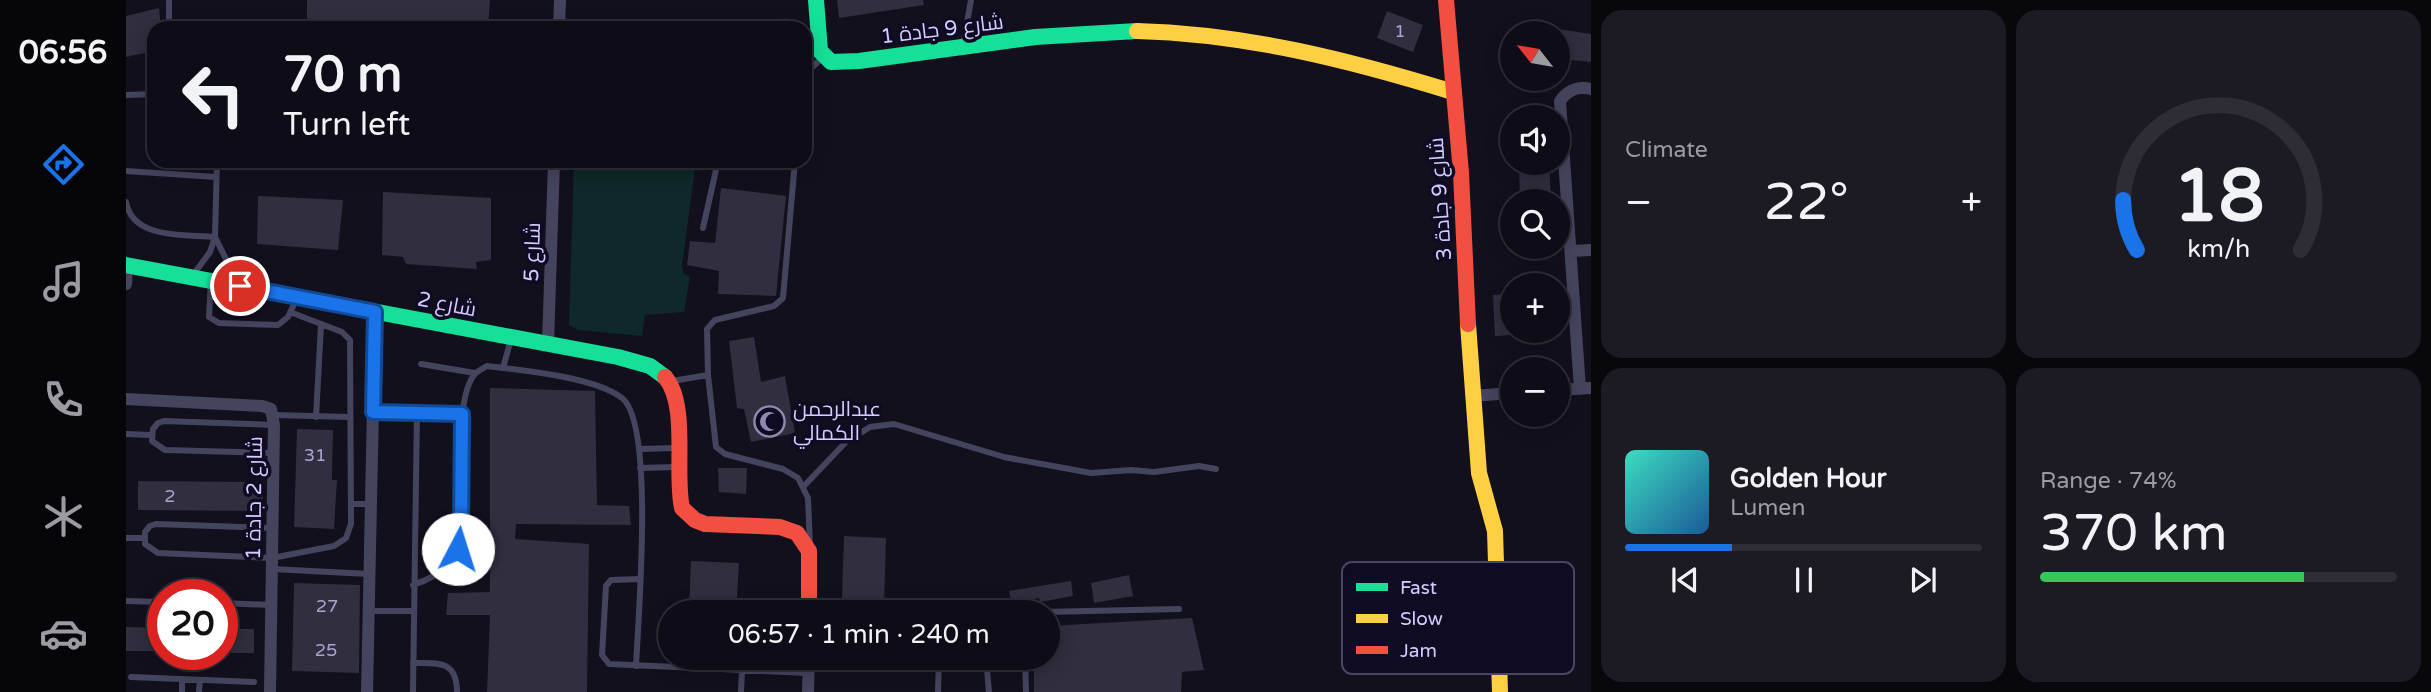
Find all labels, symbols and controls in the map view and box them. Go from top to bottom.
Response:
street label: شارع 9 جادة 1 [879,10,1005,50]
house number: 1 [1394,20,1406,42]
north arrow [1500,21,1570,91]
map controls [1500,21,1570,427]
text: 06:56 [19,34,107,72]
text: 70 m [283,46,402,105]
icon: left [168,49,259,140]
button: sound [1500,105,1570,175]
text: Turn left [283,106,410,144]
street label: شارع 9 جادة 3 [1424,136,1458,262]
text: Climate [1625,136,1708,164]
icon: directions [39,140,88,189]
text: 18 [2173,153,2264,241]
text: 22° [1764,171,1849,234]
text: − [1625,180,1652,226]
text: + [1961,180,1982,226]
button: search [1500,189,1570,259]
street label: شارع 5 [519,222,547,282]
text: km/h [2187,234,2250,264]
pin [210,256,270,316]
icon: music [39,257,88,306]
icon: arrive [221,267,259,305]
button: + [1500,273,1570,343]
street label: شارع 2 [415,287,478,323]
button: − [1500,357,1570,427]
icon: phone [39,375,88,424]
place label: عبدالرحمن الكمالي [793,397,881,449]
mosque icon: عبدالرحمن الكمالي [753,404,787,438]
street label: شارع 2 جادة 1 [241,436,269,560]
house number: 31 [304,444,326,466]
text: Golden Hour [1730,463,1887,494]
text: Range · 74% [2040,467,2176,495]
house number: 2 [164,485,176,507]
icon: climate [39,492,88,541]
text: Lumen [1730,494,1805,522]
text: 370 km [2040,502,2228,565]
position arrow [421,512,495,586]
icon: previous [1666,561,1704,599]
icon: pause [1785,561,1823,599]
icon: next [1904,561,1942,599]
legend [1342,562,1574,674]
text: Fast [1400,577,1437,599]
speed limit sign: 20 [147,579,238,670]
house number: 27 [316,595,338,617]
text: Slow [1400,608,1443,630]
icon: car [39,609,88,658]
text: 06:57 · 1 min · 240 m [728,619,990,650]
house number: 25 [315,639,337,661]
text: Jam [1400,640,1437,662]

